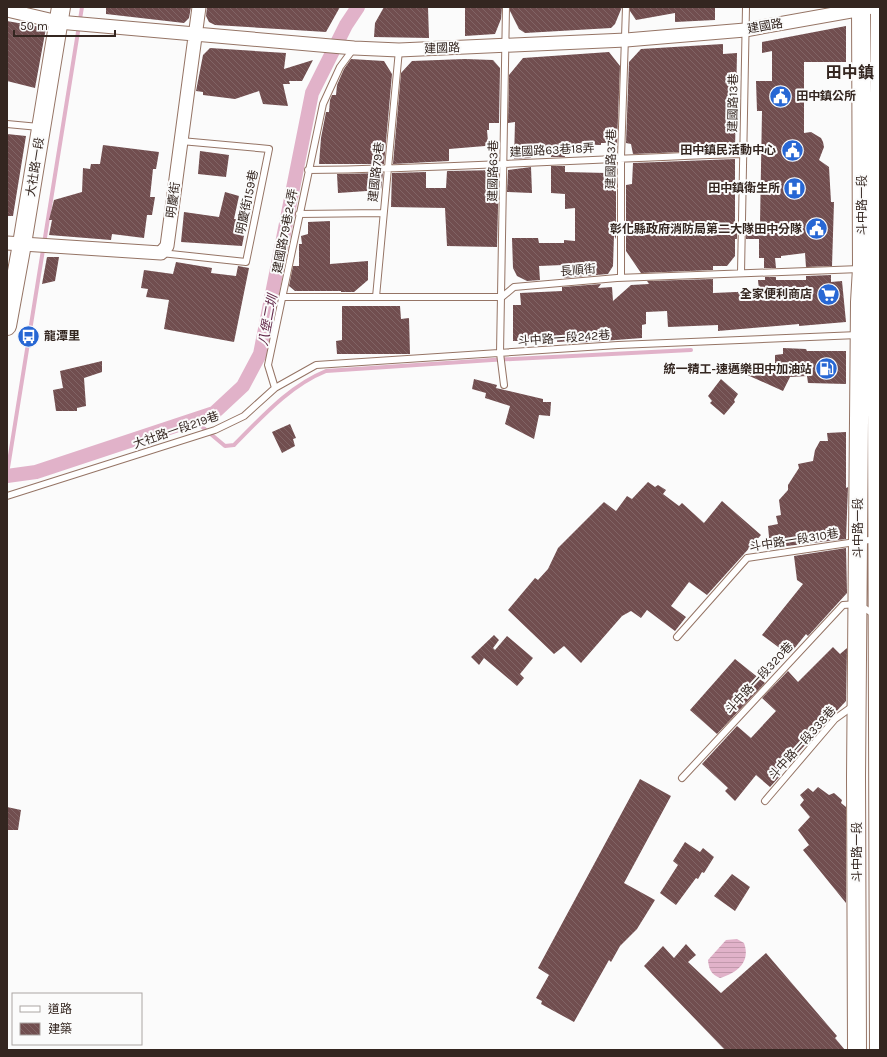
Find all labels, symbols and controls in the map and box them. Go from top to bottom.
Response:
scale bar [14,12,115,38]
street label: 建國路 [746,16,784,36]
text: 50 m [20,19,48,33]
street label: 建國路 [424,40,460,56]
district label: 田中鎮 [826,63,874,82]
street label: 建國路13巷 [725,73,741,133]
public building icon: 田中鎮公所 [767,83,793,109]
place label: 田中鎮公所 [796,89,856,103]
street label: 建國路37巷 [603,129,619,189]
street label: 大社路一段 [23,136,47,198]
public building icon: 田中鎮民活動中心 [779,137,805,163]
street label: 建國路63巷 [485,140,501,202]
street label: 建國路79巷 [366,141,386,203]
street label: 建國路63巷18弄 [509,141,595,159]
place label: 田中鎮民活動中心 [680,143,776,157]
street label: 明慶街159巷 [233,168,261,236]
hospital icon: 田中鎮衛生所 [782,175,808,201]
street label: 斗中路一段 [855,175,869,235]
street label: 明慶街 [164,181,182,219]
place label: 田中鎮衛生所 [708,181,780,195]
street label: 建國路79巷24弄 [270,187,300,275]
public building icon: 彰化縣政府消防局第二大隊田中分隊 [804,216,830,242]
place label: 彰化縣政府消防局第二大隊田中分隊 [610,222,802,236]
street label: 長順街 [559,261,597,279]
supermarket icon: 全家便利商店 [815,281,841,307]
place label: 全家便利商店 [740,287,812,301]
water label: 八堡二圳 [255,291,280,347]
bus stop icon: 龍潭里 [15,323,41,349]
street label: 斗中路一段242巷 [517,328,611,348]
place label: 龍潭里 [44,329,80,343]
fuel station icon: 統一精工-速邁樂田中加油站 [814,356,840,382]
place label: 統一精工-速邁樂田中加油站 [664,362,812,376]
street label: 大社路一段219巷 [131,409,221,451]
street label: 斗中路一段 [851,498,865,558]
street label: 斗中路一段310巷 [748,526,840,554]
street label: 斗中路一段320巷 [722,639,796,717]
street label: 斗中路一段338巷 [766,704,838,782]
street label: 斗中路一段 [850,822,864,882]
legend [12,993,142,1045]
text: 道路 [48,1002,72,1016]
text: 建築 [48,1022,72,1036]

